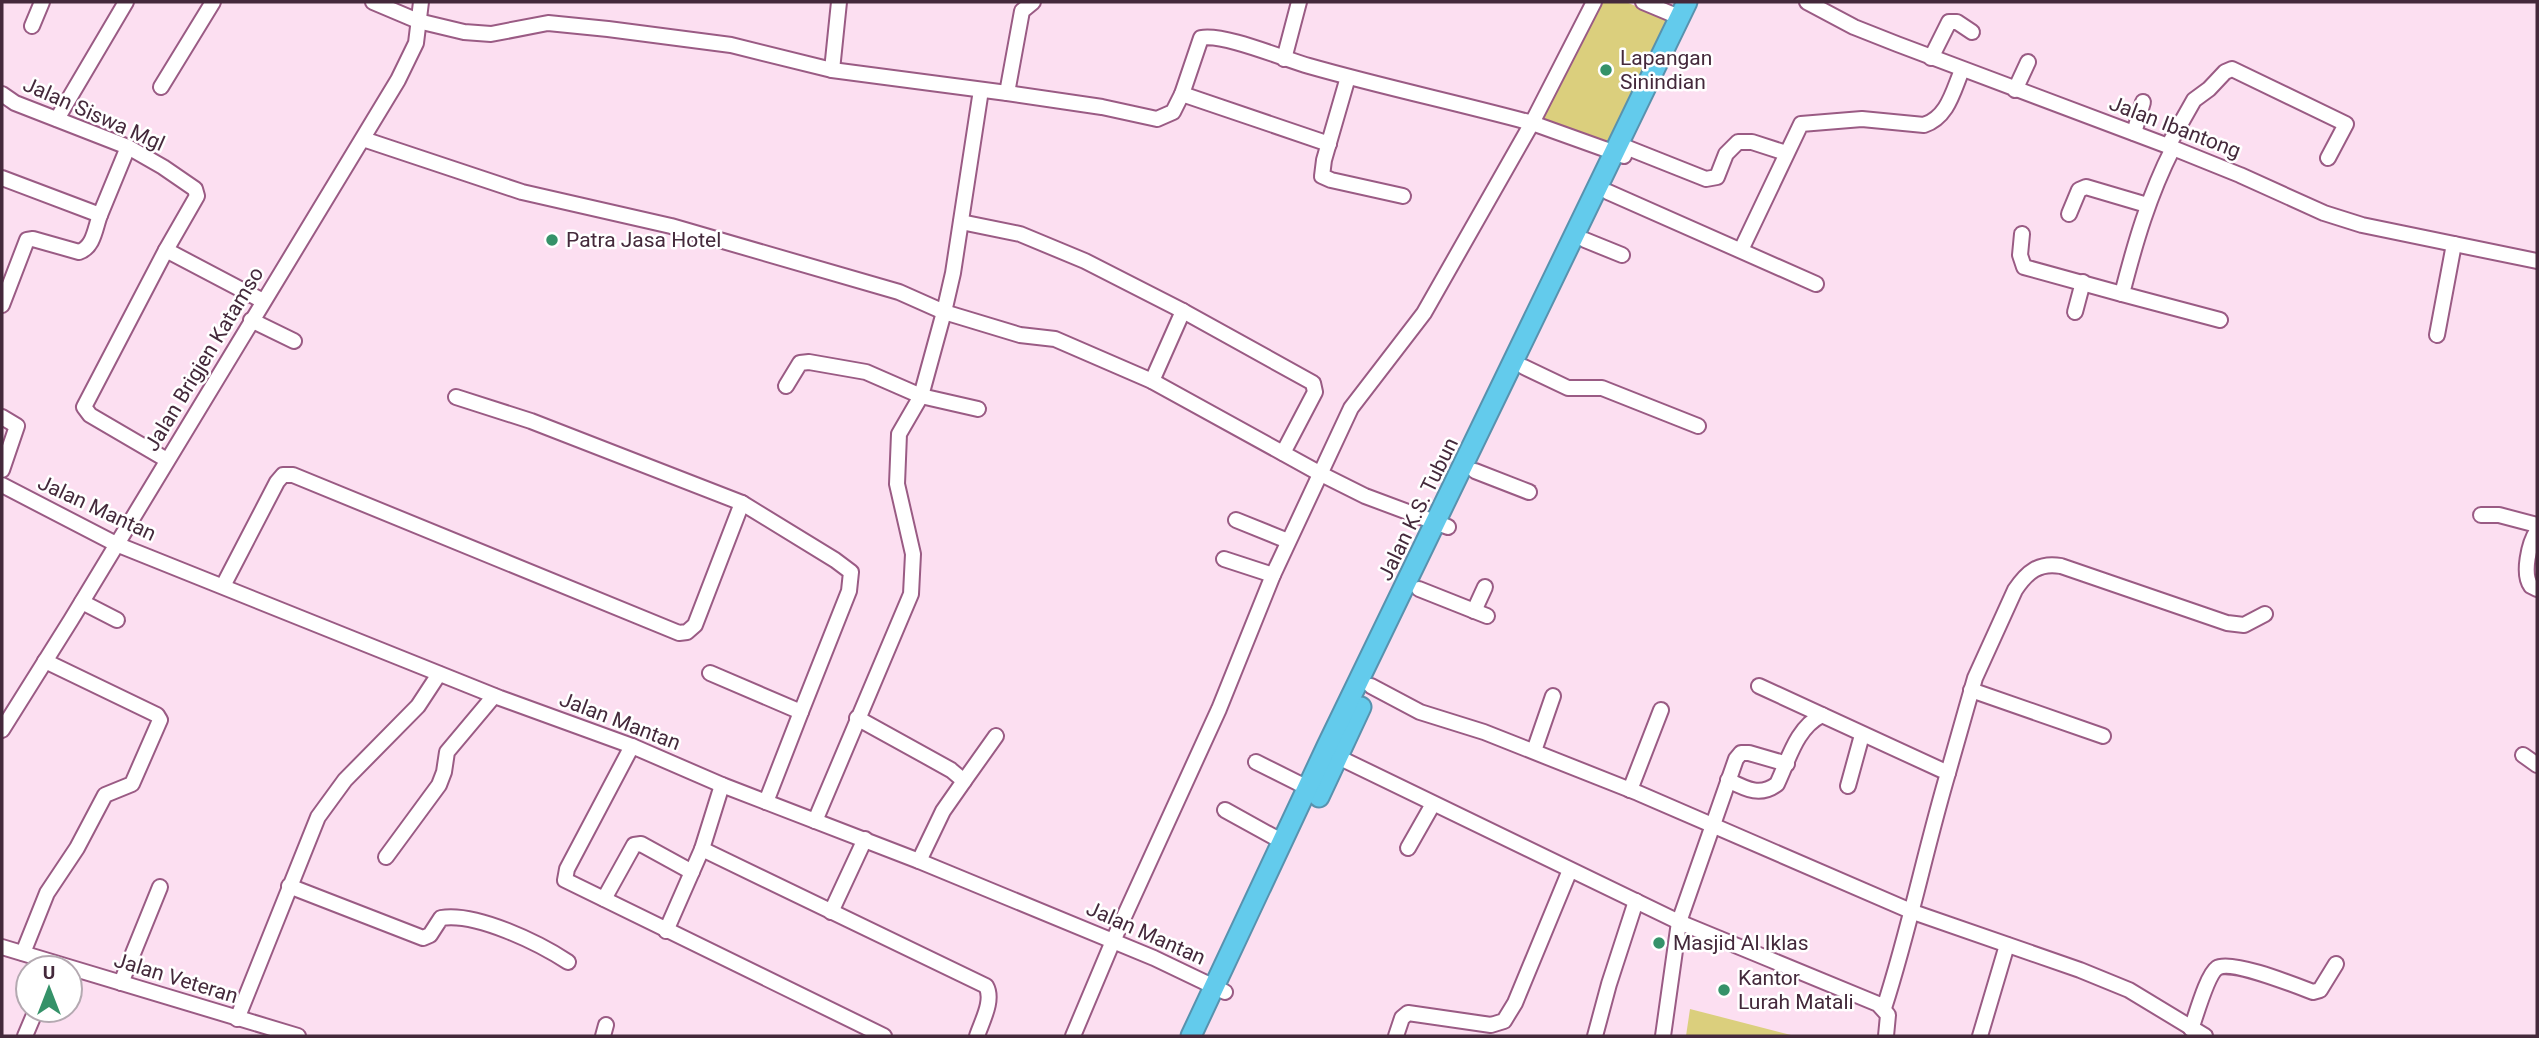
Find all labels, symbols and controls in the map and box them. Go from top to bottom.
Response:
place label: Lapangan Sinindian [1620,46,1712,94]
marker: Lapangan Sinindian [1598,62,1614,78]
street label: Jalan Siswa Mgl [20,72,168,156]
street label: Jalan Ibantong [2106,91,2244,163]
place label: Patra Jasa Hotel [566,228,721,252]
marker: Patra Jasa Hotel [544,232,560,248]
street label: Jalan Brigjen Katamso [139,263,269,455]
street label: Jalan K.S. Tubun [1373,434,1463,584]
street label: Jalan Mantan [34,470,160,546]
street label: Jalan Mantan [556,687,684,755]
street label: Jalan Mantan [1083,896,1209,970]
place label: Masjid Al Iklas [1673,931,1809,955]
marker: Masjid Al Iklas [1651,935,1667,951]
street label: Jalan Veteran [111,948,241,1008]
north arrow [14,954,84,1024]
text: U [43,961,55,984]
place label: Kantor Lurah Matali [1738,966,1854,1014]
marker: Kantor Lurah Matali [1716,982,1732,998]

